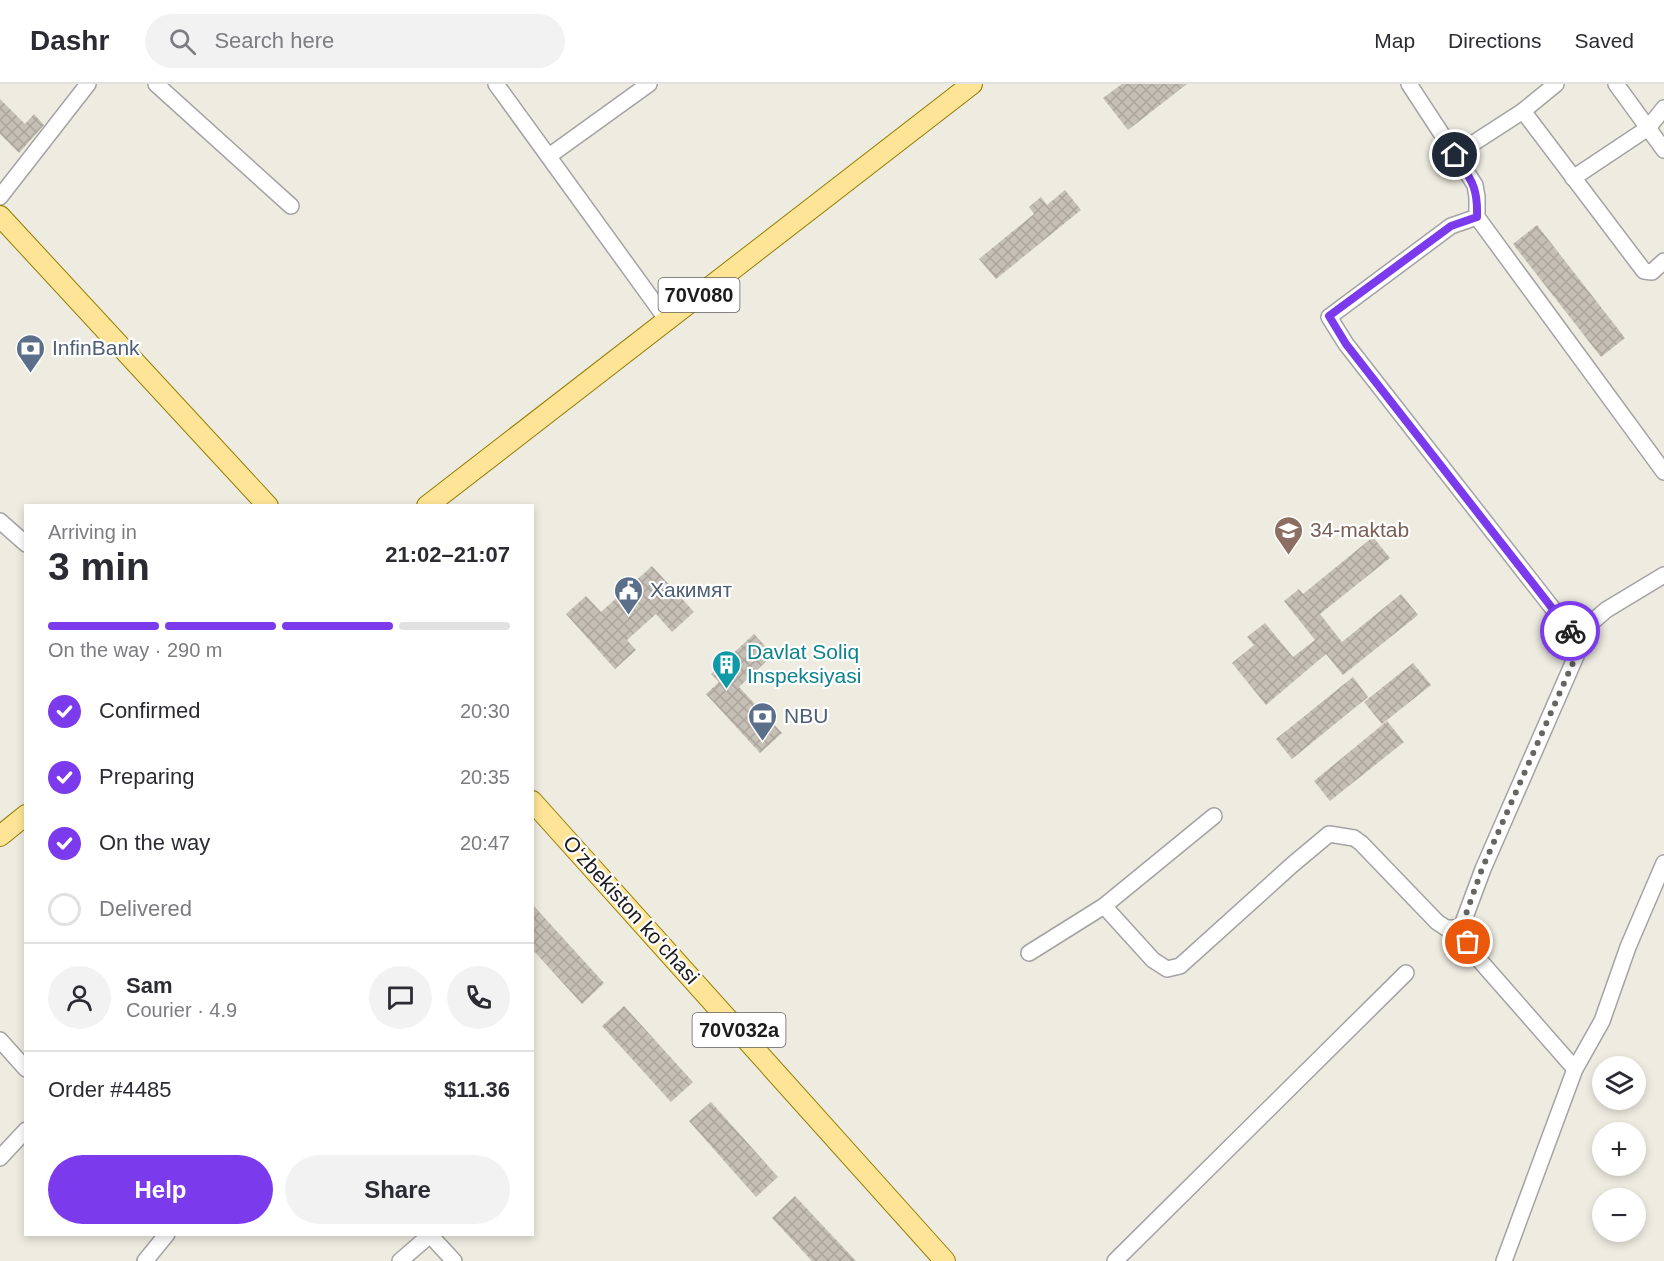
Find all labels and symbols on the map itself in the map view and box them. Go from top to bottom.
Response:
pin [1429,129,1480,180]
road number: 70V080 [658,278,740,312]
bank icon: InfinBank [15,332,47,374]
place label: InfinBank [52,336,140,359]
school or university icon: 34-maktab [1273,514,1305,556]
place label: 34-maktab [1310,518,1409,541]
public building icon: Хакимят [613,574,645,616]
place label: Хакимят [650,578,732,601]
courier [1540,601,1600,661]
place label: Davlat Soliq Inspeksiyasi [747,640,861,687]
building icon: Davlat Soliq Inspeksiyasi [710,648,742,690]
bank icon: NBU [747,700,779,742]
place label: NBU [784,704,828,727]
street label: O‘zbekiston ko‘chasi [559,831,704,988]
pin [1442,916,1493,967]
road number: 70V032a [692,1013,786,1047]

